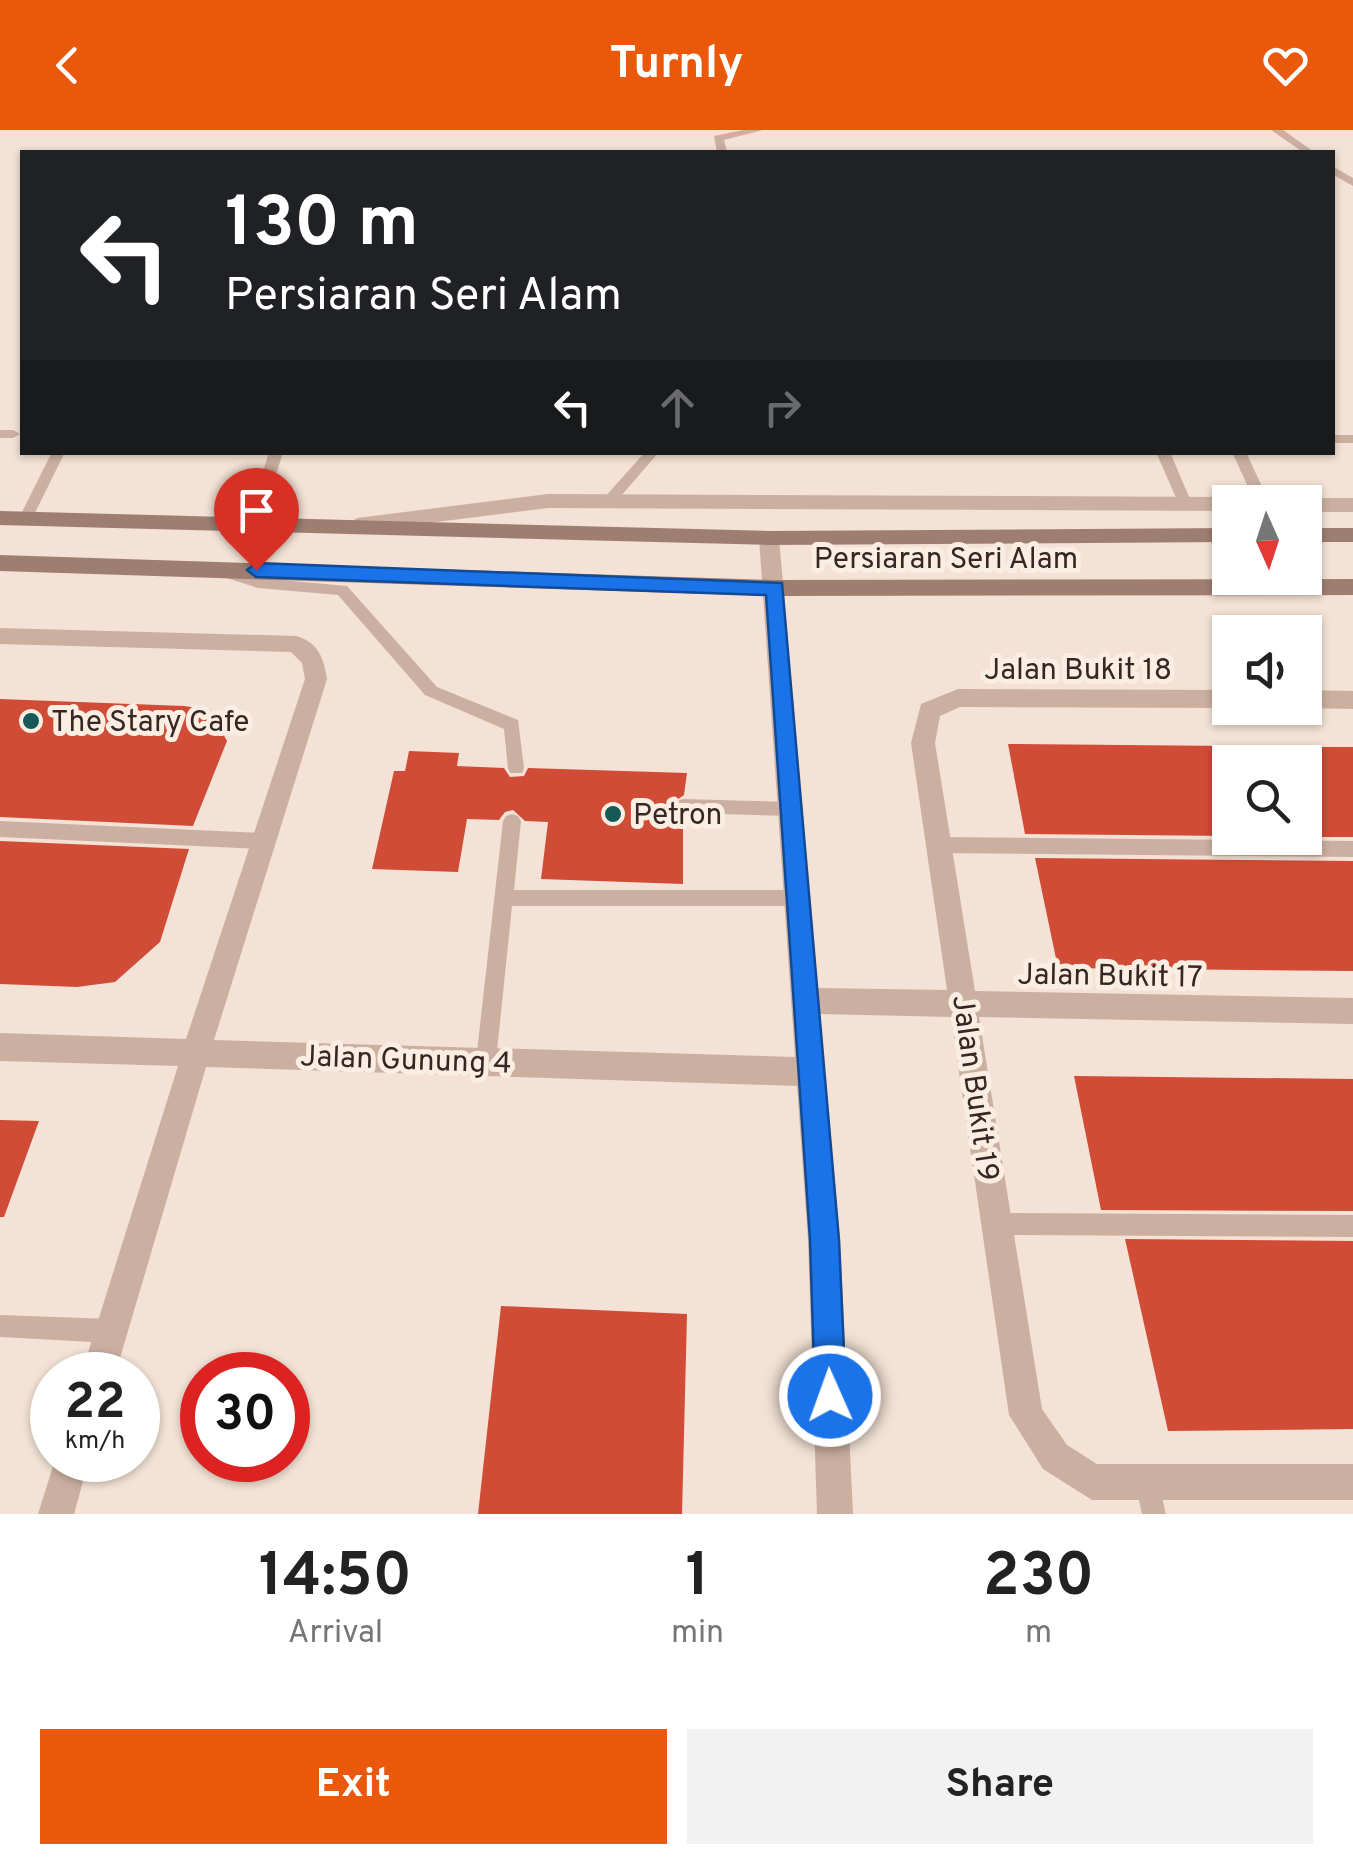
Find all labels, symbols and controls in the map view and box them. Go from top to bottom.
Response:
text: Turnly [609,37,744,94]
icon: back [40,38,95,93]
icon: heart [1258,38,1313,93]
text: 130 m [225,182,419,271]
icon: left [60,190,190,320]
text: Persiaran Seri Alam [225,269,622,326]
icon: left [545,380,600,435]
icon: ahead [650,380,705,435]
icon: right [755,380,810,435]
pin [214,468,299,571]
icon: arrive [229,483,284,538]
north arrow [1212,485,1322,595]
map controls [1212,485,1322,855]
street label: Persiaran Seri Alam [814,542,1078,579]
button: sound [1212,615,1322,725]
street label: Jalan Bukit 18 [984,653,1172,690]
place label: The Stary Cafe [51,705,249,742]
marker: The Stary Cafe [20,710,42,732]
button: search [1212,745,1322,855]
place label: Petron [633,798,722,835]
marker: Petron [602,803,624,825]
street label: Jalan Bukit 17 [1017,957,1203,998]
street label: Jalan Bukit 19 [942,993,1005,1184]
street label: Jalan Gunung 4 [299,1039,512,1084]
position arrow [778,1344,882,1448]
speed limit sign: 30 [180,1352,310,1482]
text: 22 [64,1373,126,1436]
text: km/h [65,1426,125,1458]
text: 14:50 [259,1541,412,1617]
text: 1 [686,1541,710,1617]
text: 230 [983,1541,1094,1617]
text: Arrival [288,1614,383,1654]
text: min [671,1614,724,1654]
text: m [1025,1614,1052,1654]
button: Exit [40,1729,667,1844]
button: Share [687,1729,1313,1844]

